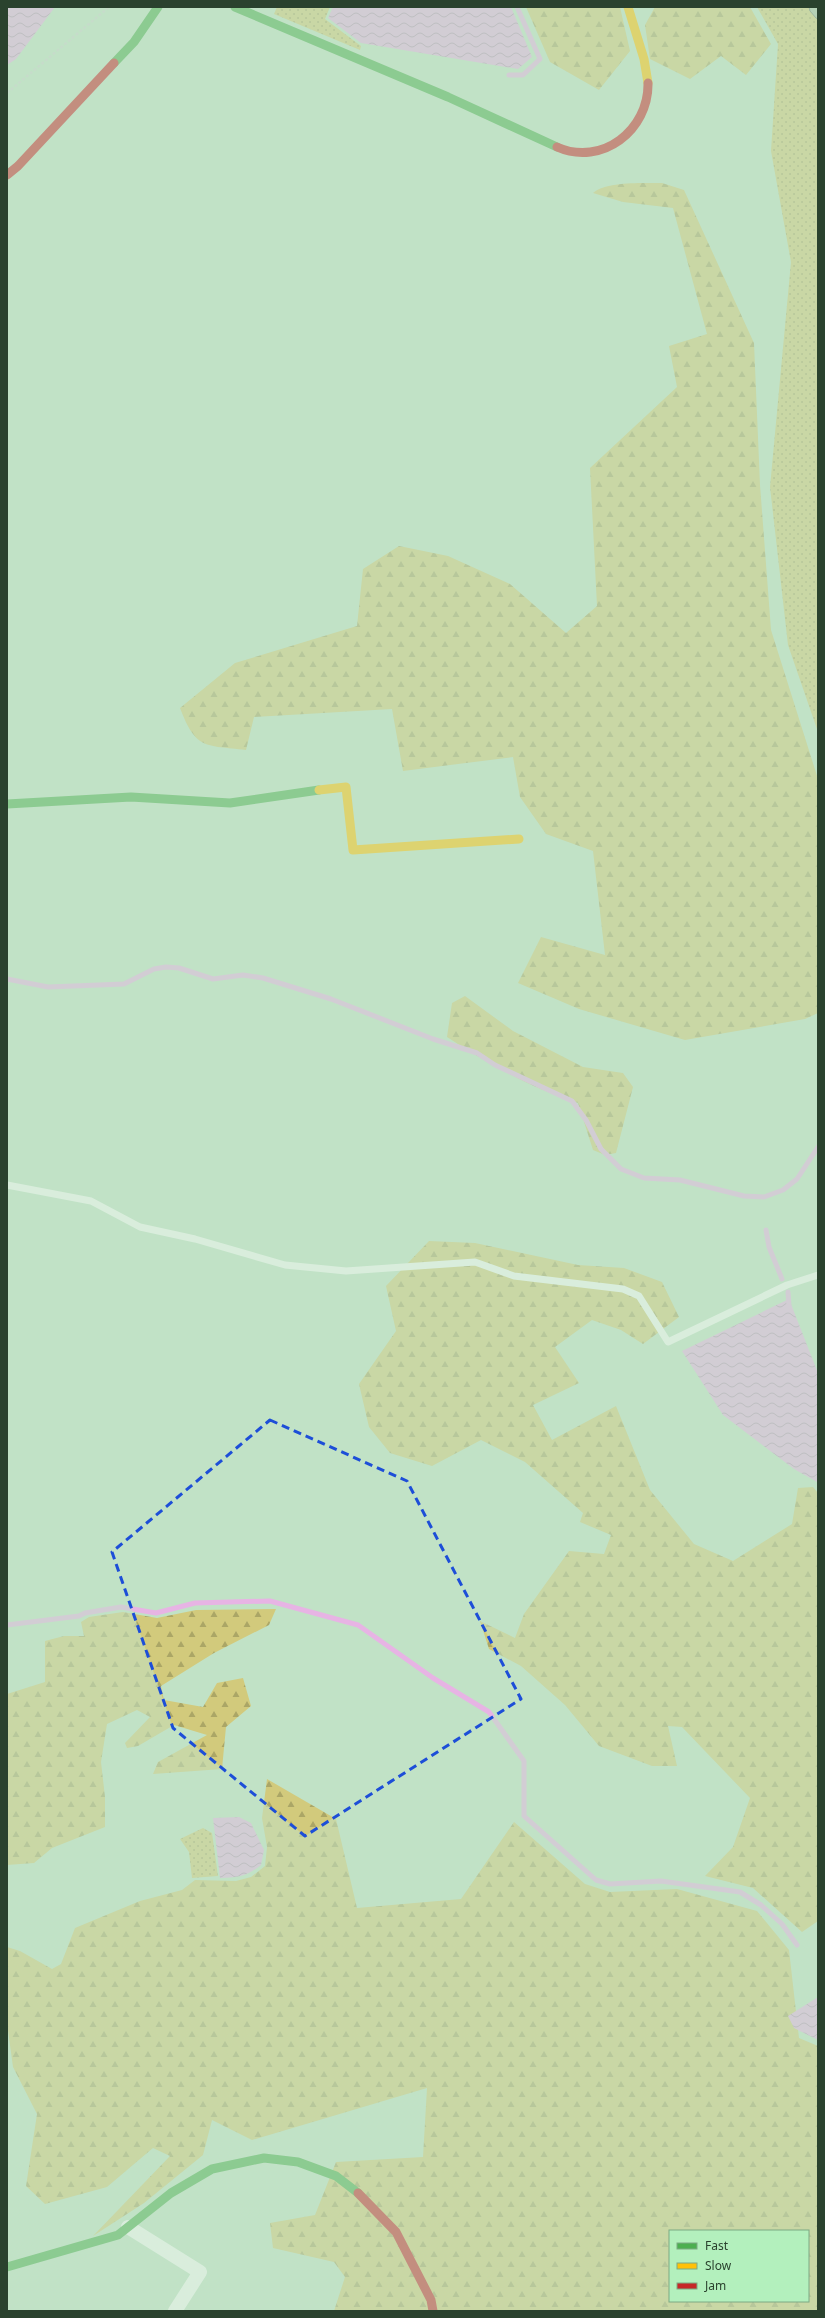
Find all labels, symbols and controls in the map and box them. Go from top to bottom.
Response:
legend [669,2230,809,2302]
text: Fast [705,2237,729,2254]
text: Slow [705,2257,732,2274]
text: Jam [704,2277,726,2294]

